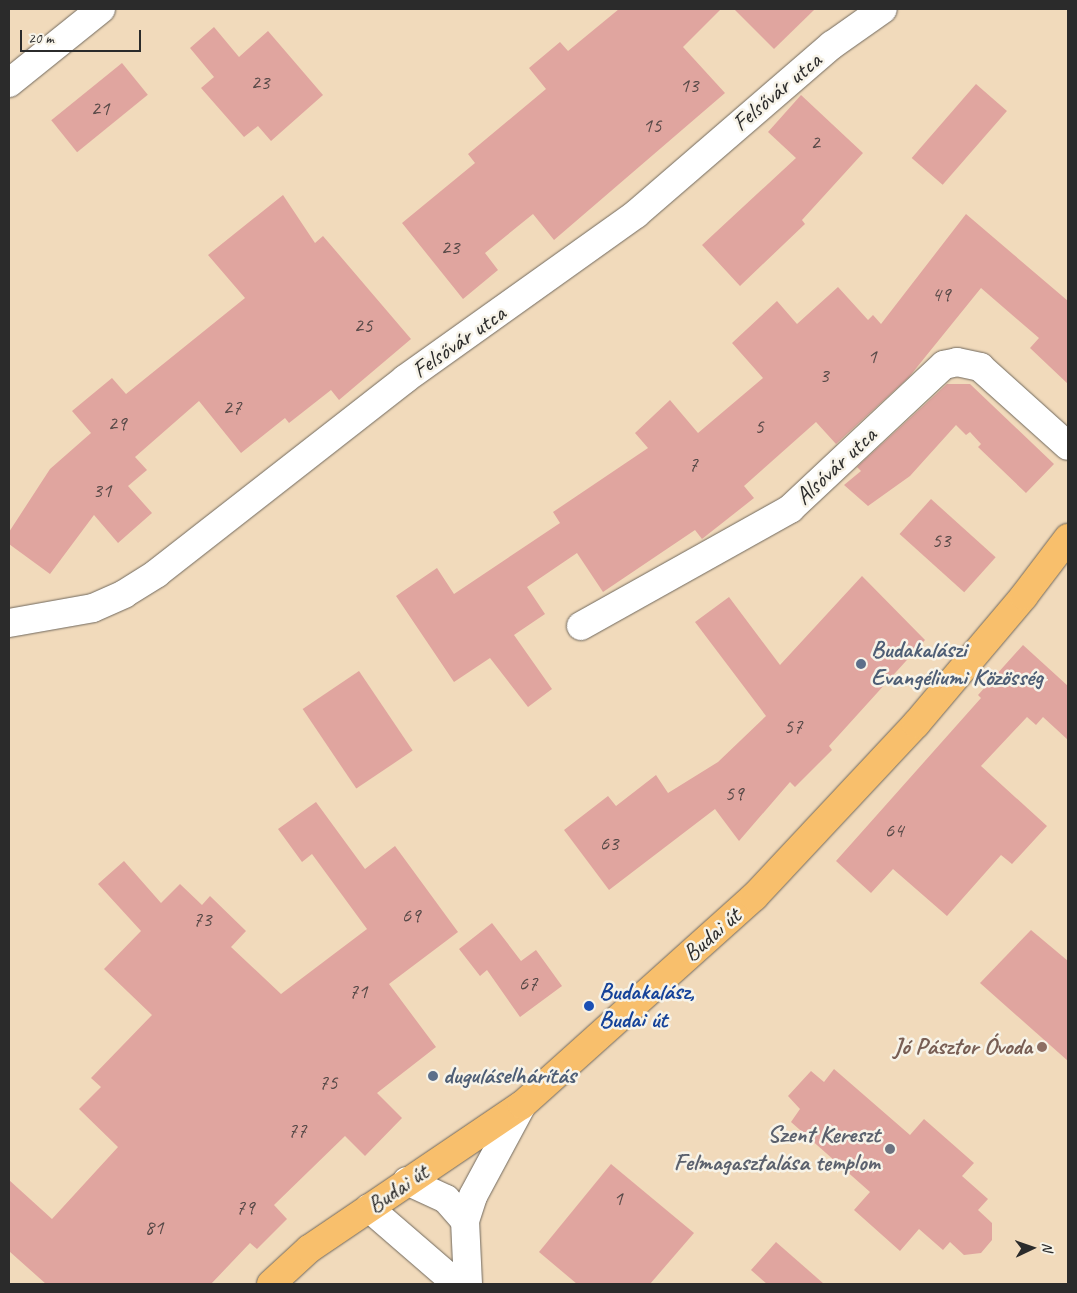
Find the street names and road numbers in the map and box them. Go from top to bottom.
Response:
street label: Felsővár utca [727,47,827,137]
street label: Felsővár utca [407,300,511,384]
street label: Alsóvár utca [789,421,883,511]
street label: Budai út [677,902,747,968]
street label: Budai út [362,1158,434,1220]

